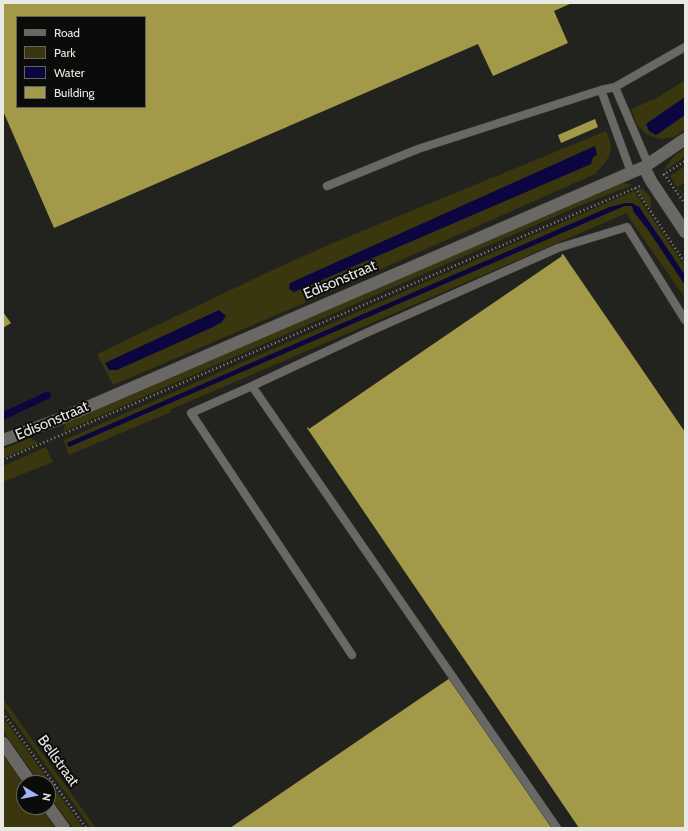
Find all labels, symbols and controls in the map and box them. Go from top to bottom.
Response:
legend [16,16,146,108]
text: Road [54,25,80,40]
text: Park [54,45,76,60]
text: Water [54,65,84,80]
text: Building [54,85,95,100]
street label: Edisonstraat [301,257,379,303]
street label: Edisonstraat [13,398,91,444]
street label: Bellstraat [33,732,83,790]
north arrow [16,775,56,815]
text: N [39,792,54,802]

